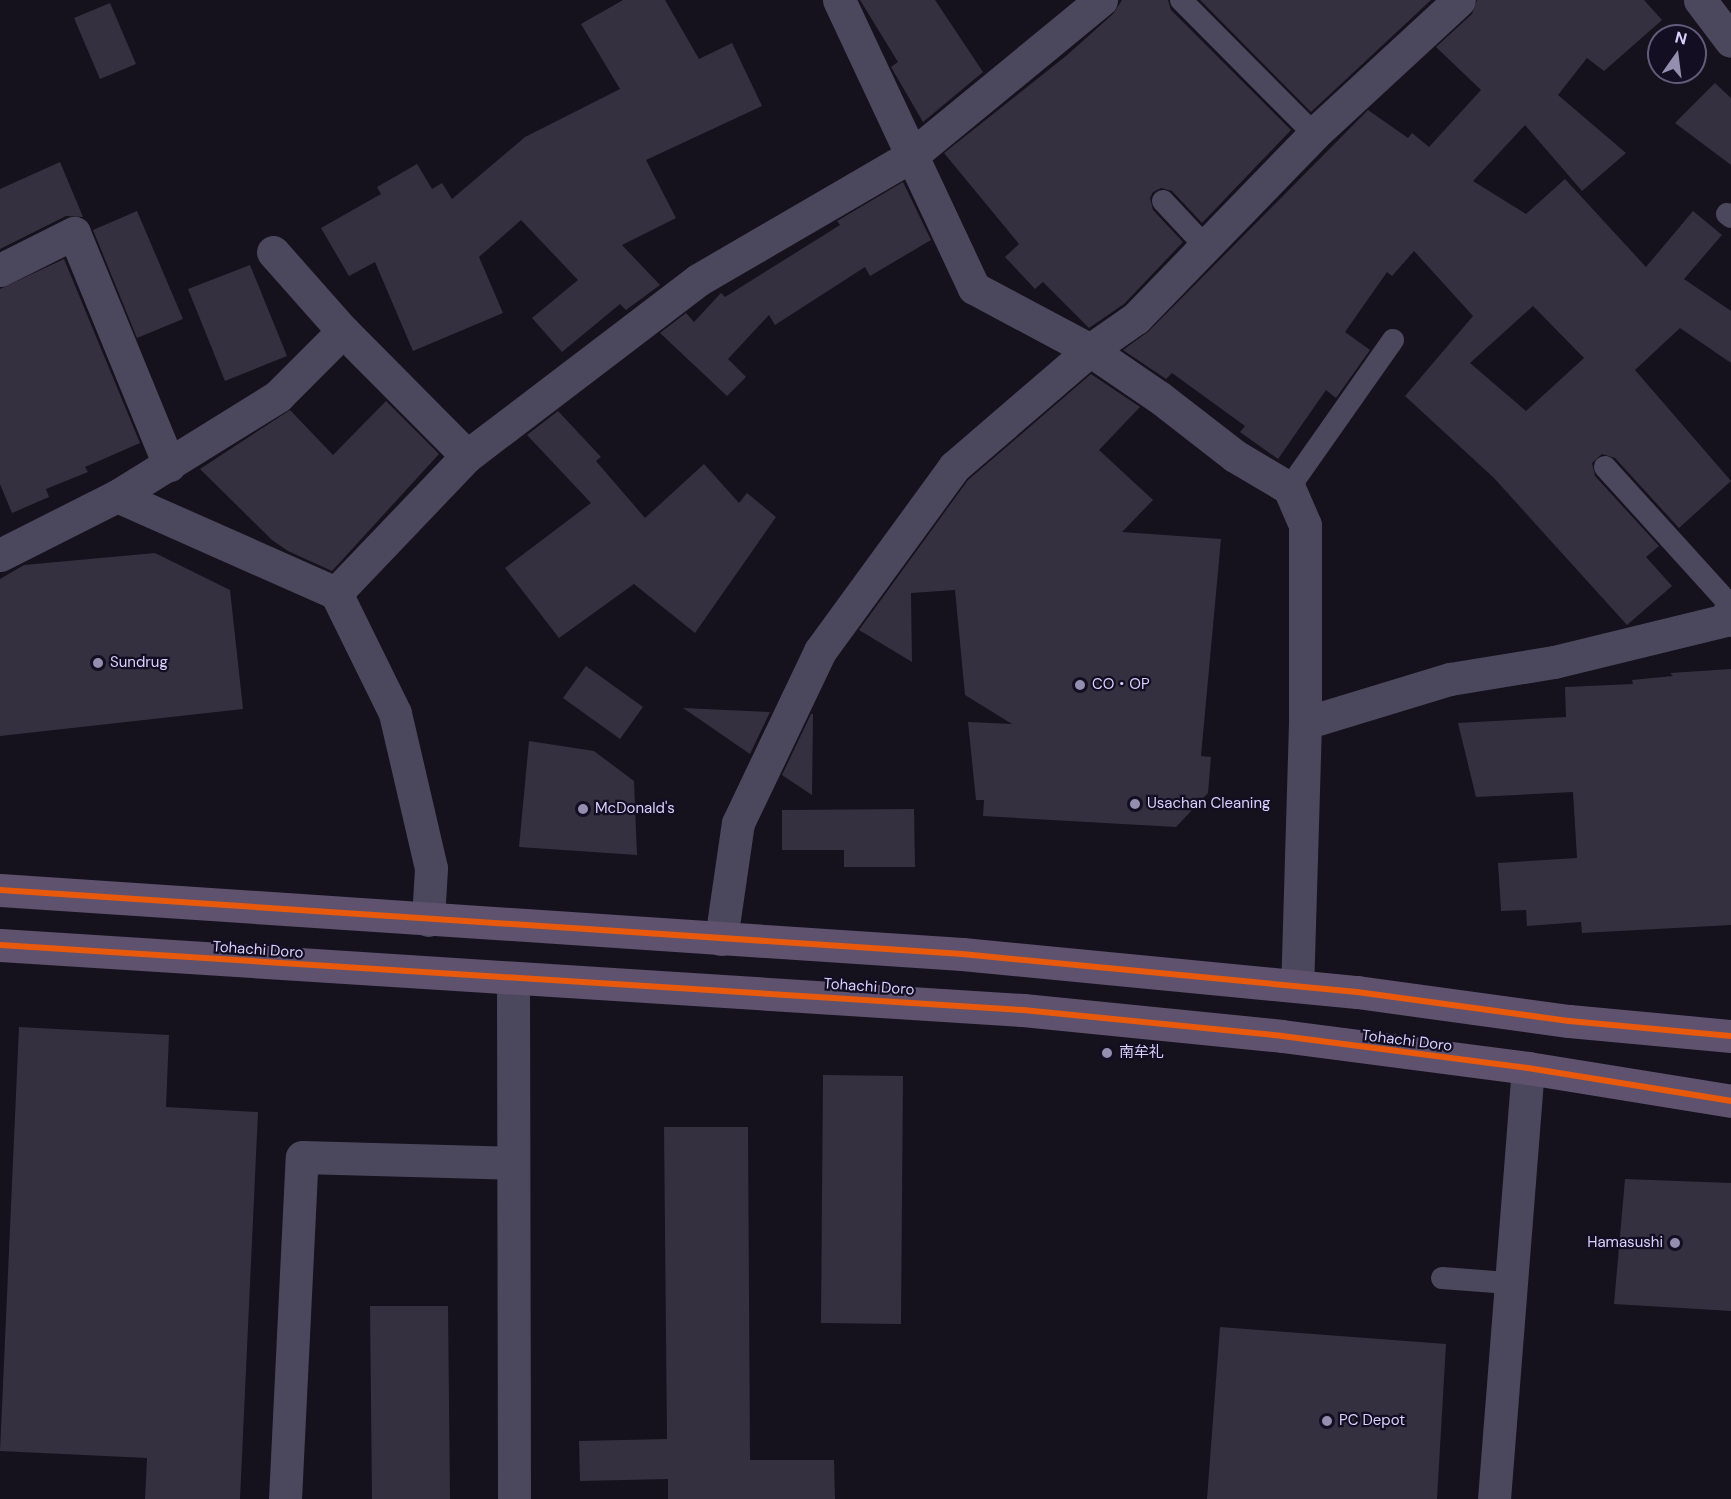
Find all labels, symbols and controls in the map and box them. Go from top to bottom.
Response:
north arrow [1647,24,1707,84]
text: N [1673,26,1689,50]
place label: Sundrug [110,654,168,672]
marker: Sundrug [91,656,105,670]
place label: CO・OP [1092,676,1150,694]
marker: CO・OP [1073,678,1087,692]
place label: Usachan Cleaning [1147,795,1270,813]
marker: Usachan Cleaning [1128,797,1142,811]
place label: McDonald's [595,800,675,818]
marker: McDonald's [576,802,590,816]
street label: Tohachi Doro [212,938,304,962]
street label: Tohachi Doro [823,975,915,999]
street label: Tohachi Doro [1361,1027,1453,1055]
place label: 南牟礼 [1119,1044,1164,1062]
marker: 南牟礼 [1100,1046,1114,1060]
place label: Hamasushi [1587,1234,1663,1252]
marker: Hamasushi [1668,1236,1682,1250]
place label: PC Depot [1339,1412,1405,1430]
marker: PC Depot [1320,1414,1334,1428]

